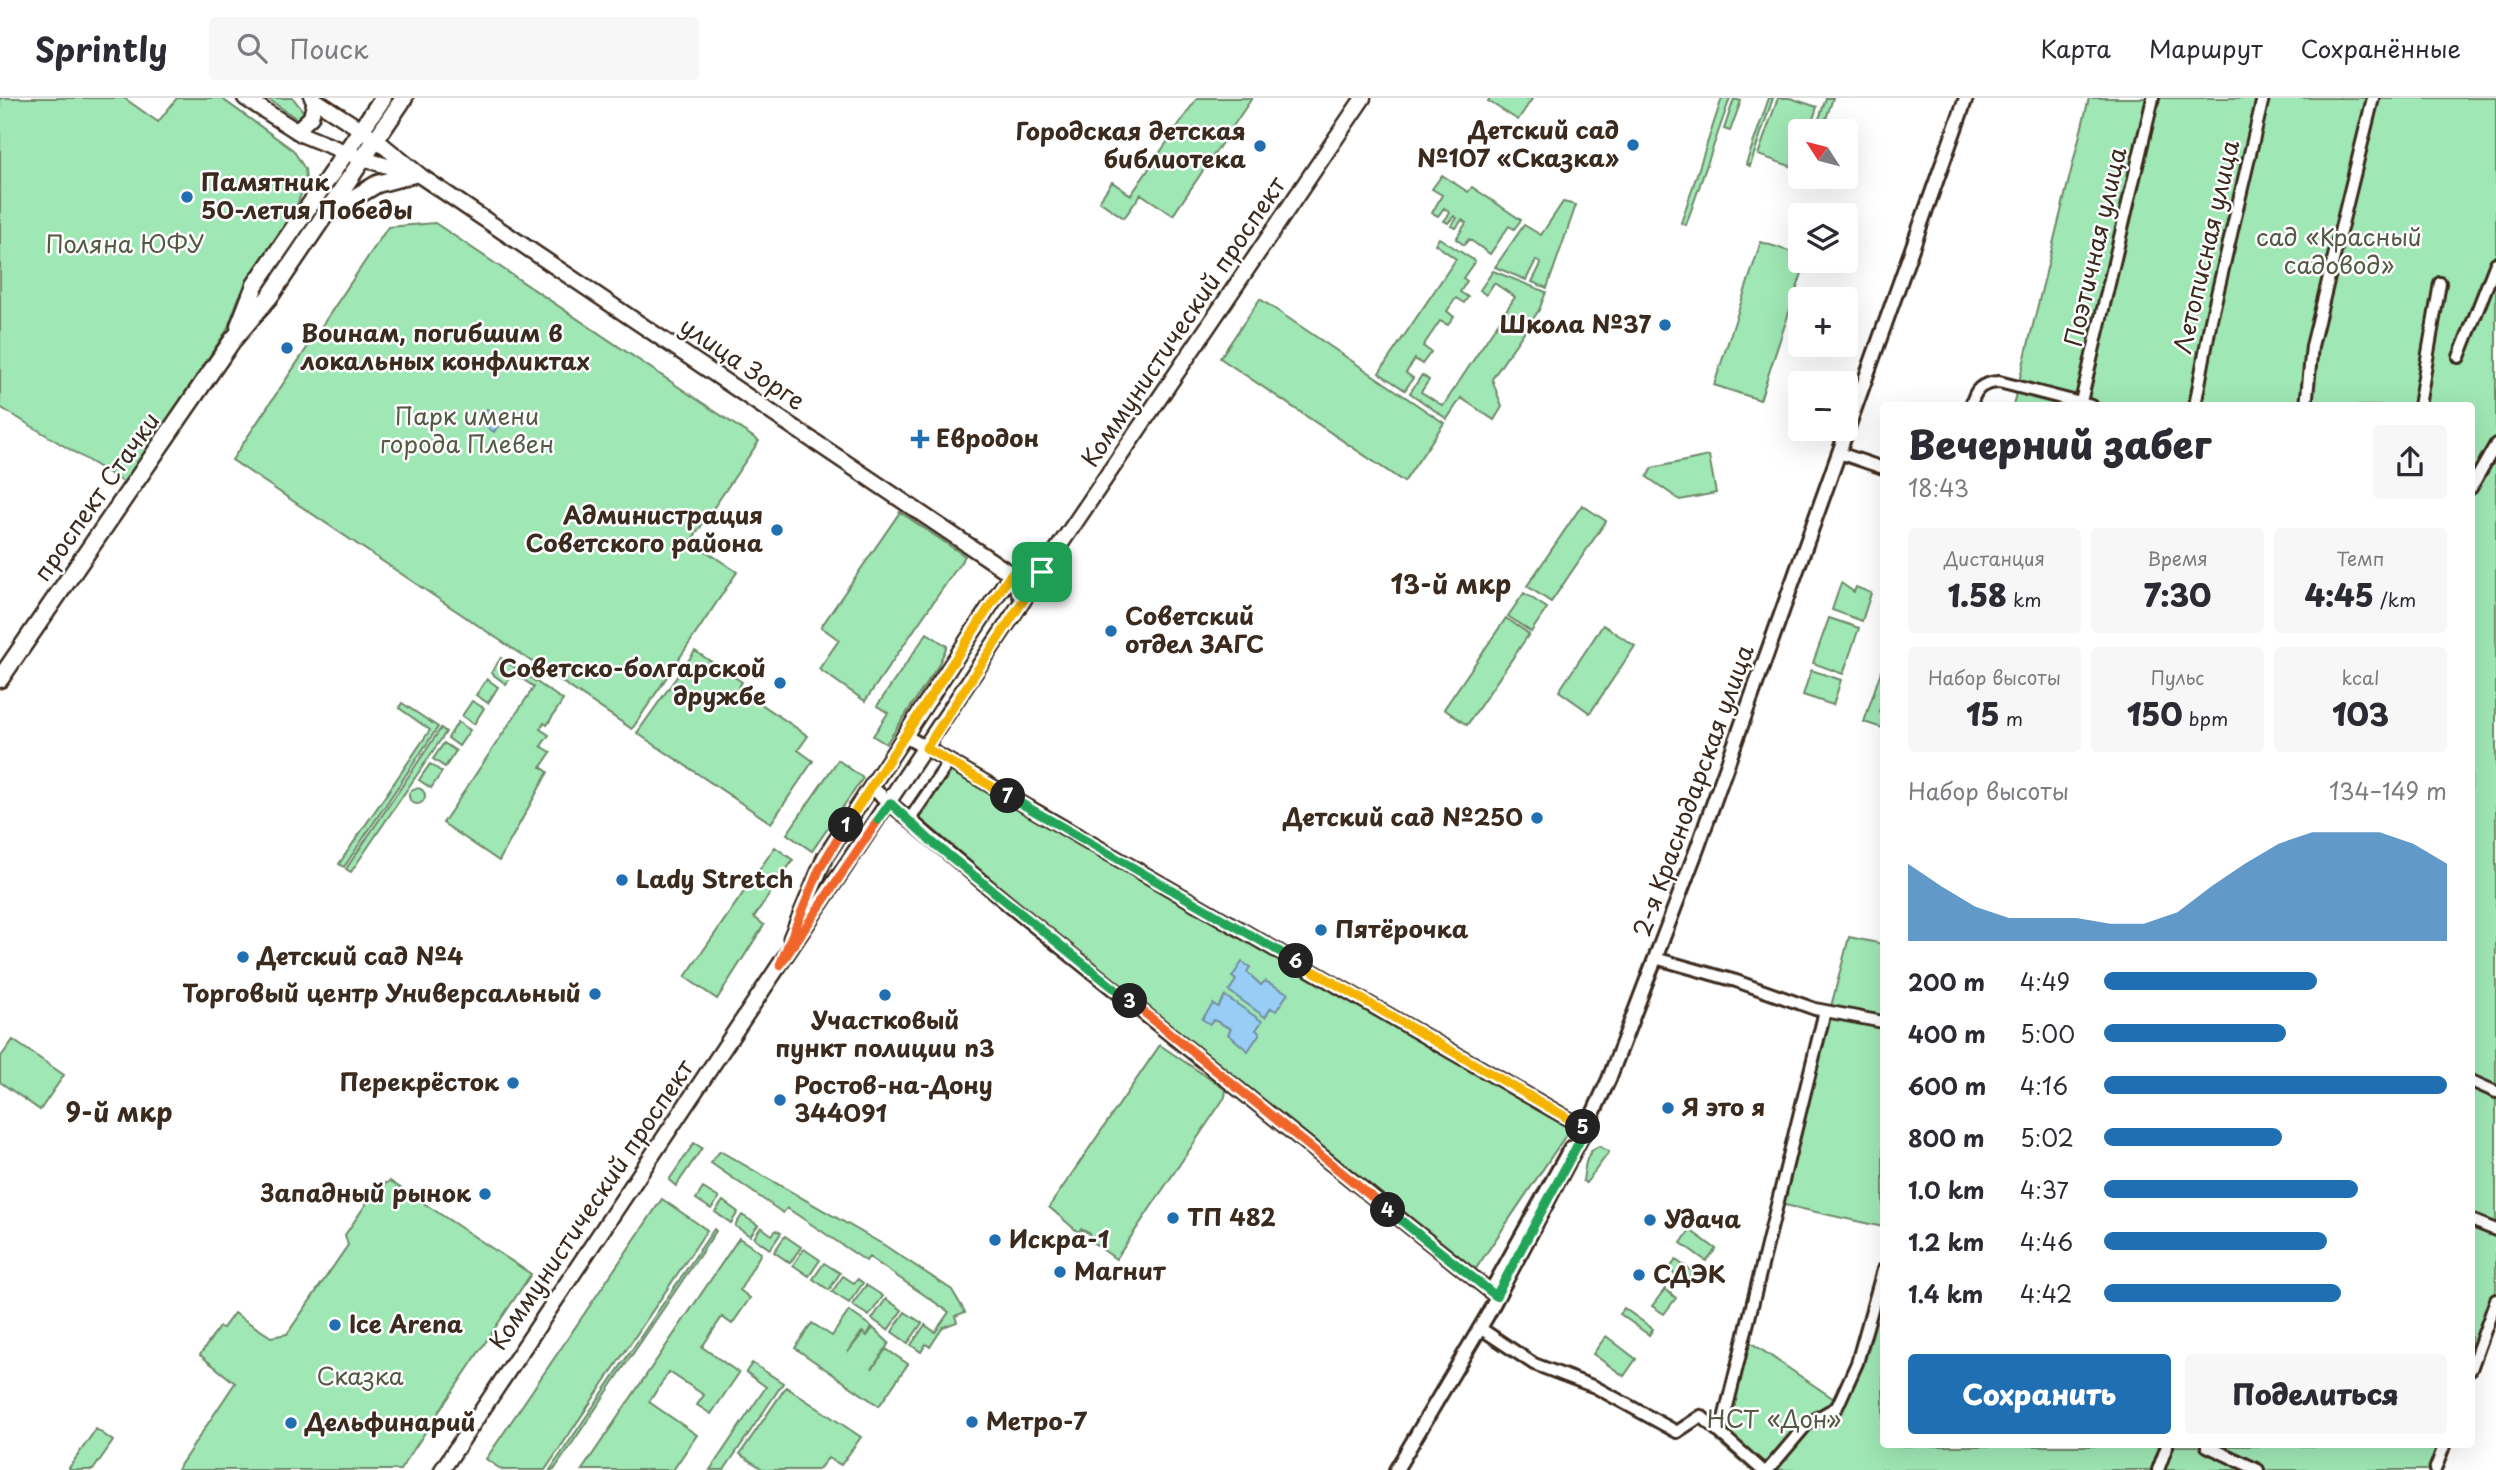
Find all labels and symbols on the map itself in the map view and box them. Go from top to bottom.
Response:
place label: Детский сад №107 «Сказка» [1417,111,1619,175]
place label: Городская детская библиотека [1015,112,1247,176]
north arrow [1788,119,1858,189]
street label: Летописная улица [2163,136,2247,357]
marker: Детский сад №107 «Сказка» [1625,137,1641,153]
marker: Городская детская библиотека [1252,138,1268,154]
street label: Поэтичная улица [2054,143,2134,350]
place label: Памятник 50-летия Победы [201,163,413,227]
street label: Коммунистический проспект [1071,168,1294,473]
marker: Памятник 50-летия Победы [179,189,195,205]
park label: сад «Красный садовод» [2256,218,2422,282]
park label: Поляна ЮФУ [46,225,204,261]
place label: Школа №37 [1499,305,1651,341]
street label: улица Зорге [673,307,813,418]
place label: Воинам, погибшим в локальных конфликтах [300,314,590,378]
marker: Школа №37 [1657,317,1673,333]
marker: Воинам, погибшим в локальных конфликтах [279,340,295,356]
park label: Парк имени города Плевен [380,397,554,461]
street label: проспект Стачки [23,404,167,588]
place label: Евродон [936,419,1039,455]
marker: Евродон [910,429,930,449]
place label: Администрация Советского района [525,496,764,560]
marker: Администрация Советского района [769,522,785,538]
pin [1012,542,1072,602]
district label: 13-й мкр [1391,564,1511,603]
place label: Советский отдел ЗАГС [1125,597,1264,661]
marker: Советский отдел ЗАГС [1103,623,1119,639]
street label: 2-я Краснодарская улица [1622,639,1762,941]
place label: Советско-болгарской дружбе [499,649,766,713]
marker: Советско-болгарской дружбе [772,675,788,691]
pin: 7 [990,778,1026,814]
place label: Детский сад №250 [1282,798,1523,834]
pin: 1 [828,808,864,842]
marker: Детский сад №250 [1529,810,1545,826]
place label: Lady Stretch [636,860,794,896]
marker: Lady Stretch [614,872,630,888]
place label: Пятёрочка [1335,910,1469,946]
marker: Пятёрочка [1313,922,1329,938]
place label: Детский сад №4 [256,937,463,973]
pin: 6 [1278,944,1314,978]
marker: Детский сад №4 [235,949,251,965]
place label: Торговый центр Универсальный [182,974,581,1010]
pin: 3 [1112,984,1148,1018]
marker: Торговый центр Универсальный [587,986,603,1002]
marker: Участковый пункт полиции n3 [877,987,893,1003]
place label: Участковый пункт полиции n3 [775,1001,995,1065]
street label: Коммунистический проспект [479,1051,702,1356]
place label: Перекрёсток [340,1063,500,1099]
place label: Ростов-на-Дону 344091 [794,1066,992,1130]
marker: Перекрёсток [505,1075,521,1091]
place label: Я это я [1682,1088,1765,1124]
district label: 9-й мкр [66,1092,172,1131]
marker: Ростов-на-Дону 344091 [772,1092,788,1108]
marker: Я это я [1660,1100,1676,1116]
pin: 5 [1566,1110,1600,1144]
place label: Западный рынок [260,1174,472,1210]
marker: Западный рынок [477,1186,493,1202]
pin: 4 [1370,1192,1406,1228]
place label: ТП 482 [1187,1198,1276,1234]
place label: Удача [1664,1200,1741,1236]
marker: ТП 482 [1165,1210,1181,1226]
marker: Удача [1642,1212,1658,1228]
place label: Искра-1 [1009,1220,1109,1256]
marker: Искра-1 [987,1232,1003,1248]
place label: Магнит [1074,1252,1167,1288]
place label: СДЭК [1653,1255,1726,1291]
marker: Магнит [1052,1264,1068,1280]
marker: СДЭК [1631,1267,1647,1283]
place label: Ice Arena [349,1305,464,1341]
marker: Ice Arena [327,1317,343,1333]
park label: Сказка [316,1357,404,1393]
park label: НСТ «Дон» [1707,1400,1841,1436]
place label: Метро-7 [986,1402,1087,1438]
place label: Дельфинарий [304,1403,476,1439]
marker: Метро-7 [964,1414,980,1430]
marker: Дельфинарий [283,1415,299,1431]

